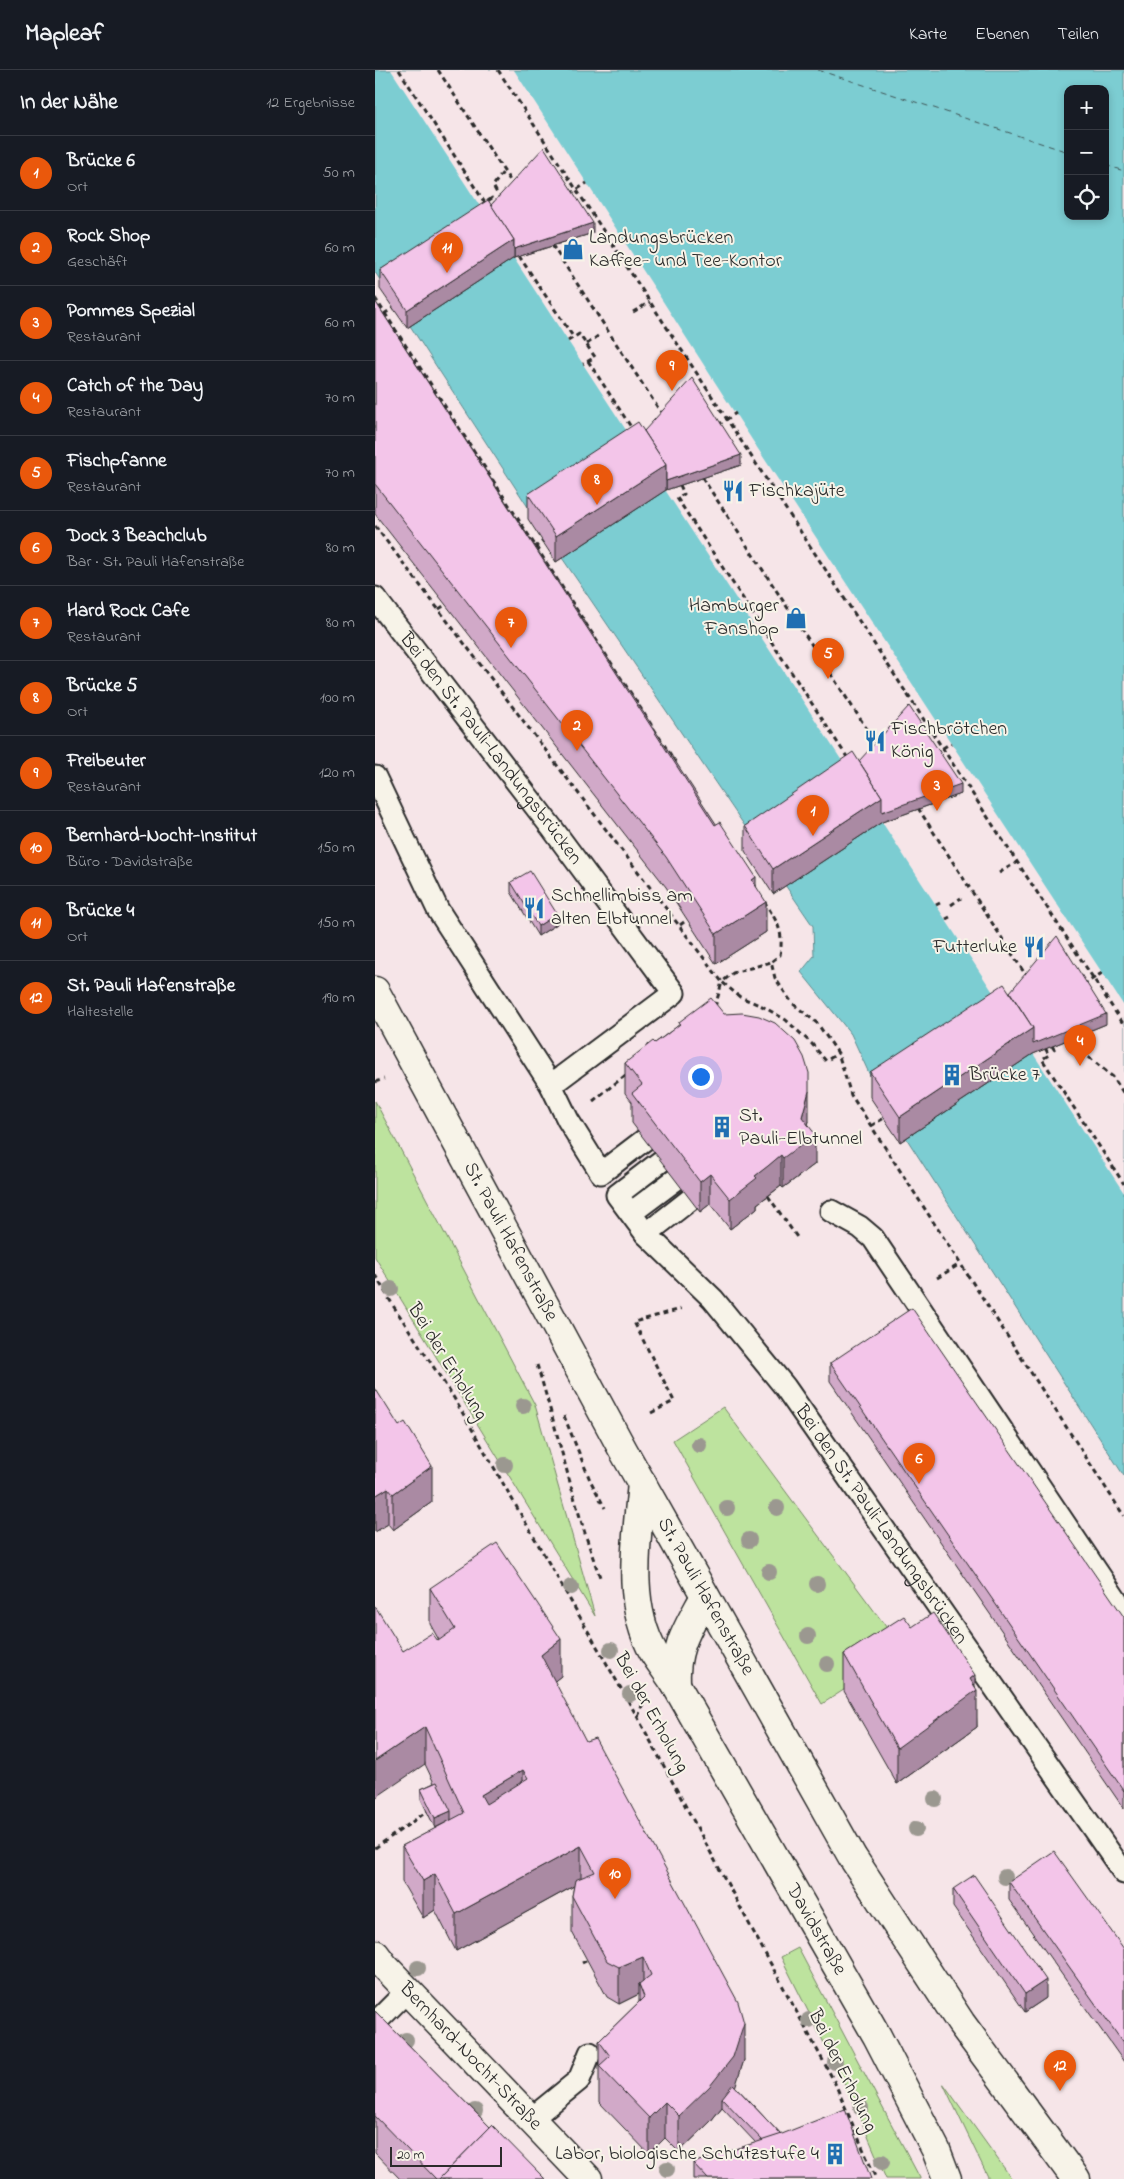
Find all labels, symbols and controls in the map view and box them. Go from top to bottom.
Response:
text: Mapleaf [25,17,104,52]
text: Karte [909,22,947,48]
text: Ebenen [975,22,1029,48]
text: Teilen [1057,22,1099,48]
map controls [1064,85,1109,220]
button: + [1064,85,1109,130]
text: In der Nähe [20,88,118,118]
text: 12 Ergebnisse [266,91,355,115]
button: − [1064,130,1109,175]
text: Brücke 6 [67,148,135,175]
text: 1 [33,161,39,185]
text: 50 m [323,161,355,185]
text: Ort [67,175,88,199]
button: locate [1064,175,1109,220]
text: Rock Shop [67,223,150,250]
place label: Landungsbrücken Kaffee- und Tee-Kontor [589,224,783,276]
pin: 11 [431,232,463,273]
text: 2 [32,236,40,260]
text: 60 m [325,236,355,260]
shop icon: Landungsbrücken Kaffee- und Tee-Kontor [560,236,586,262]
text: Geschäft [67,250,127,274]
text: Pommes Spezial [67,298,195,325]
text: 3 [33,311,39,335]
text: 60 m [325,311,355,335]
text: Restaurant [67,325,141,349]
pin: 9 [656,350,688,391]
text: Catch of the Day [67,373,203,400]
text: 4 [33,386,39,410]
text: 70 m [325,386,355,410]
text: Restaurant [67,400,141,424]
text: Fischpfanne [67,448,167,475]
text: 5 [31,461,41,485]
text: 70 m [325,461,355,485]
pin: 8 [581,464,613,505]
text: Restaurant [67,475,141,499]
place label: Fischkajüte [748,477,845,506]
restaurant icon: Fischkajüte [720,478,746,504]
text: Dock 3 Beachclub [67,523,206,550]
text: 6 [32,536,40,560]
text: 80 m [326,536,355,560]
text: Bar · St. Pauli Hafenstraße [67,550,244,574]
place label: Hamburger Fanshop [689,592,780,644]
text: Hard Rock Cafe [67,598,190,625]
shop icon: Hamburger Fanshop [783,605,809,631]
pin: 7 [495,607,527,648]
text: 7 [33,611,39,635]
text: 80 m [326,611,355,635]
text: Restaurant [67,625,141,649]
street label: Bei den St. Pauli-Landungsbrücken [391,625,589,871]
pin: 5 [812,638,844,679]
text: Brücke 5 [67,673,137,700]
text: 8 [33,686,39,710]
text: 100 m [320,686,355,710]
text: Ort [67,700,88,724]
pin: 2 [561,710,593,751]
place label: Fischbrötchen König [890,715,1007,768]
restaurant icon: Fischbrötchen König [862,728,888,754]
text: Freibeuter [67,748,146,775]
text: 9 [34,761,38,785]
text: 120 m [319,761,355,785]
pin: 3 [921,770,953,811]
text: Restaurant [67,775,141,799]
pin: 1 [797,795,829,836]
text: Bernhard-Nocht-Institut [67,823,257,850]
text: 10 [30,836,42,860]
text: 150 m [317,836,355,860]
text: Büro · Davidstraße [67,850,193,874]
place label: Schnellimbiss am alten Elbtunnel [551,882,693,934]
restaurant icon: Schnellimbiss am alten Elbtunnel [521,895,547,921]
text: Brücke 4 [67,898,134,925]
text: 11 [31,911,41,935]
text: 150 m [317,911,355,935]
text: Ort [67,925,88,949]
place label: Futterluke [932,933,1017,962]
restaurant icon: Futterluke [1021,934,1047,960]
text: St. Pauli Hafenstraße [67,973,235,1000]
text: 12 [29,986,43,1010]
text: 190 m [322,986,355,1010]
text: Haltestelle [67,1000,133,1024]
pin: 4 [1064,1025,1096,1066]
place label: Brücke 7 [968,1061,1040,1090]
building icon: Brücke 7 [939,1062,965,1088]
your location [688,1064,714,1090]
place label: St. Pauli-Elbtunnel [739,1102,862,1154]
building icon: St. Pauli-Elbtunnel [709,1114,735,1140]
street label: St. Pauli Hafenstraße [456,1157,565,1327]
street label: Bei der Erholung [398,1297,495,1427]
street label: Bei den St. Pauli-Landungsbrücken [787,1398,975,1650]
pin: 6 [903,1443,935,1484]
street label: St. Pauli Hafenstraße [650,1512,762,1681]
street label: Bei der Erholung [605,1647,696,1779]
pin: 10 [599,1858,631,1899]
street label: Davidstraße [778,1877,854,1981]
street label: Bernhard-Nocht-Straße [391,1975,549,2137]
street label: Bei der Erholung [798,2004,884,2138]
pin: 12 [1044,2050,1076,2091]
place label: Labor, biologische Schutzstufe 4 [555,2140,819,2170]
building icon: Labor, biologische Schutzstufe 4 [822,2141,848,2167]
scale bar [390,2144,503,2167]
text: 20 m [397,2145,424,2166]

